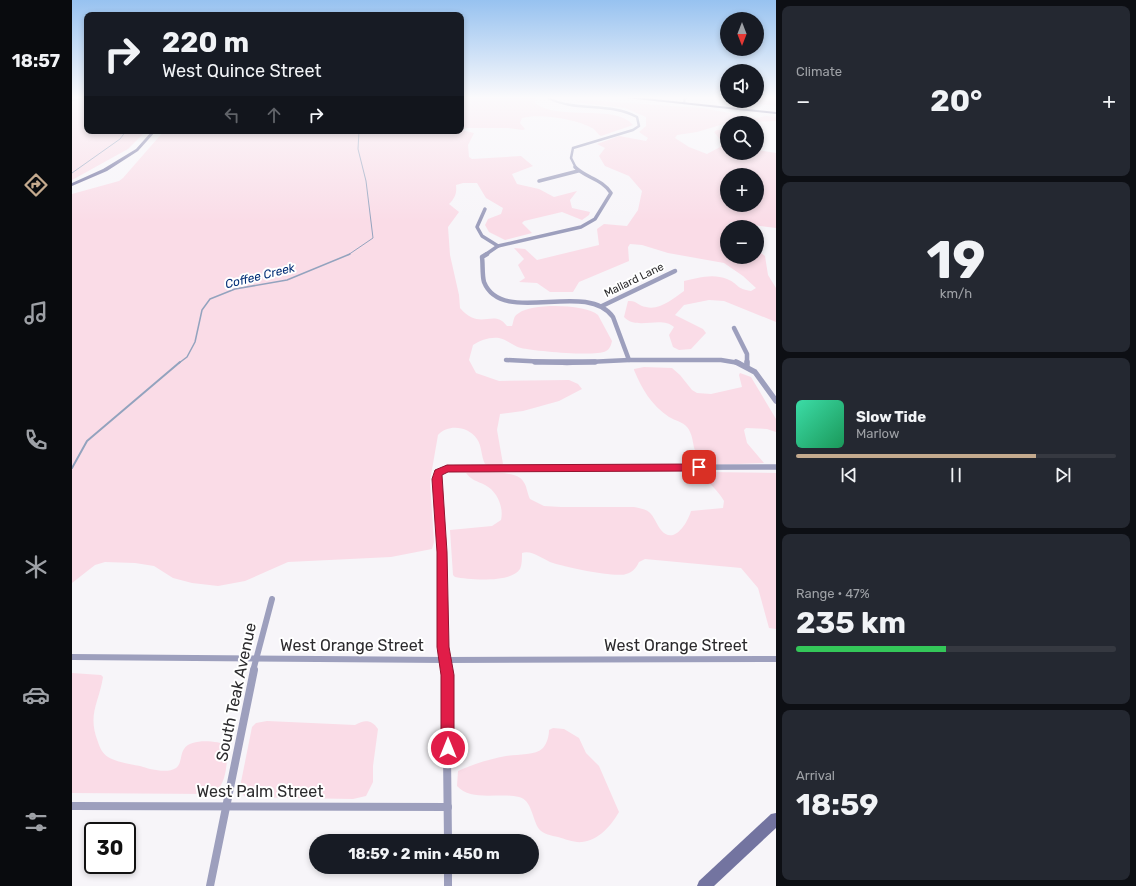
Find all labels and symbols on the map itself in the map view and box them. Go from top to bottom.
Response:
north arrow [720,12,764,56]
water label: Coffee Creek [224,260,297,291]
street label: Mallard Lane [602,260,666,300]
pin [682,450,716,484]
street label: South Teak Avenue [212,621,260,763]
street label: West Orange Street [280,636,424,655]
street label: West Orange Street [604,636,748,655]
position arrow [427,727,469,769]
street label: West Palm Street [196,782,324,801]
speed limit sign: 30 [84,822,136,874]

